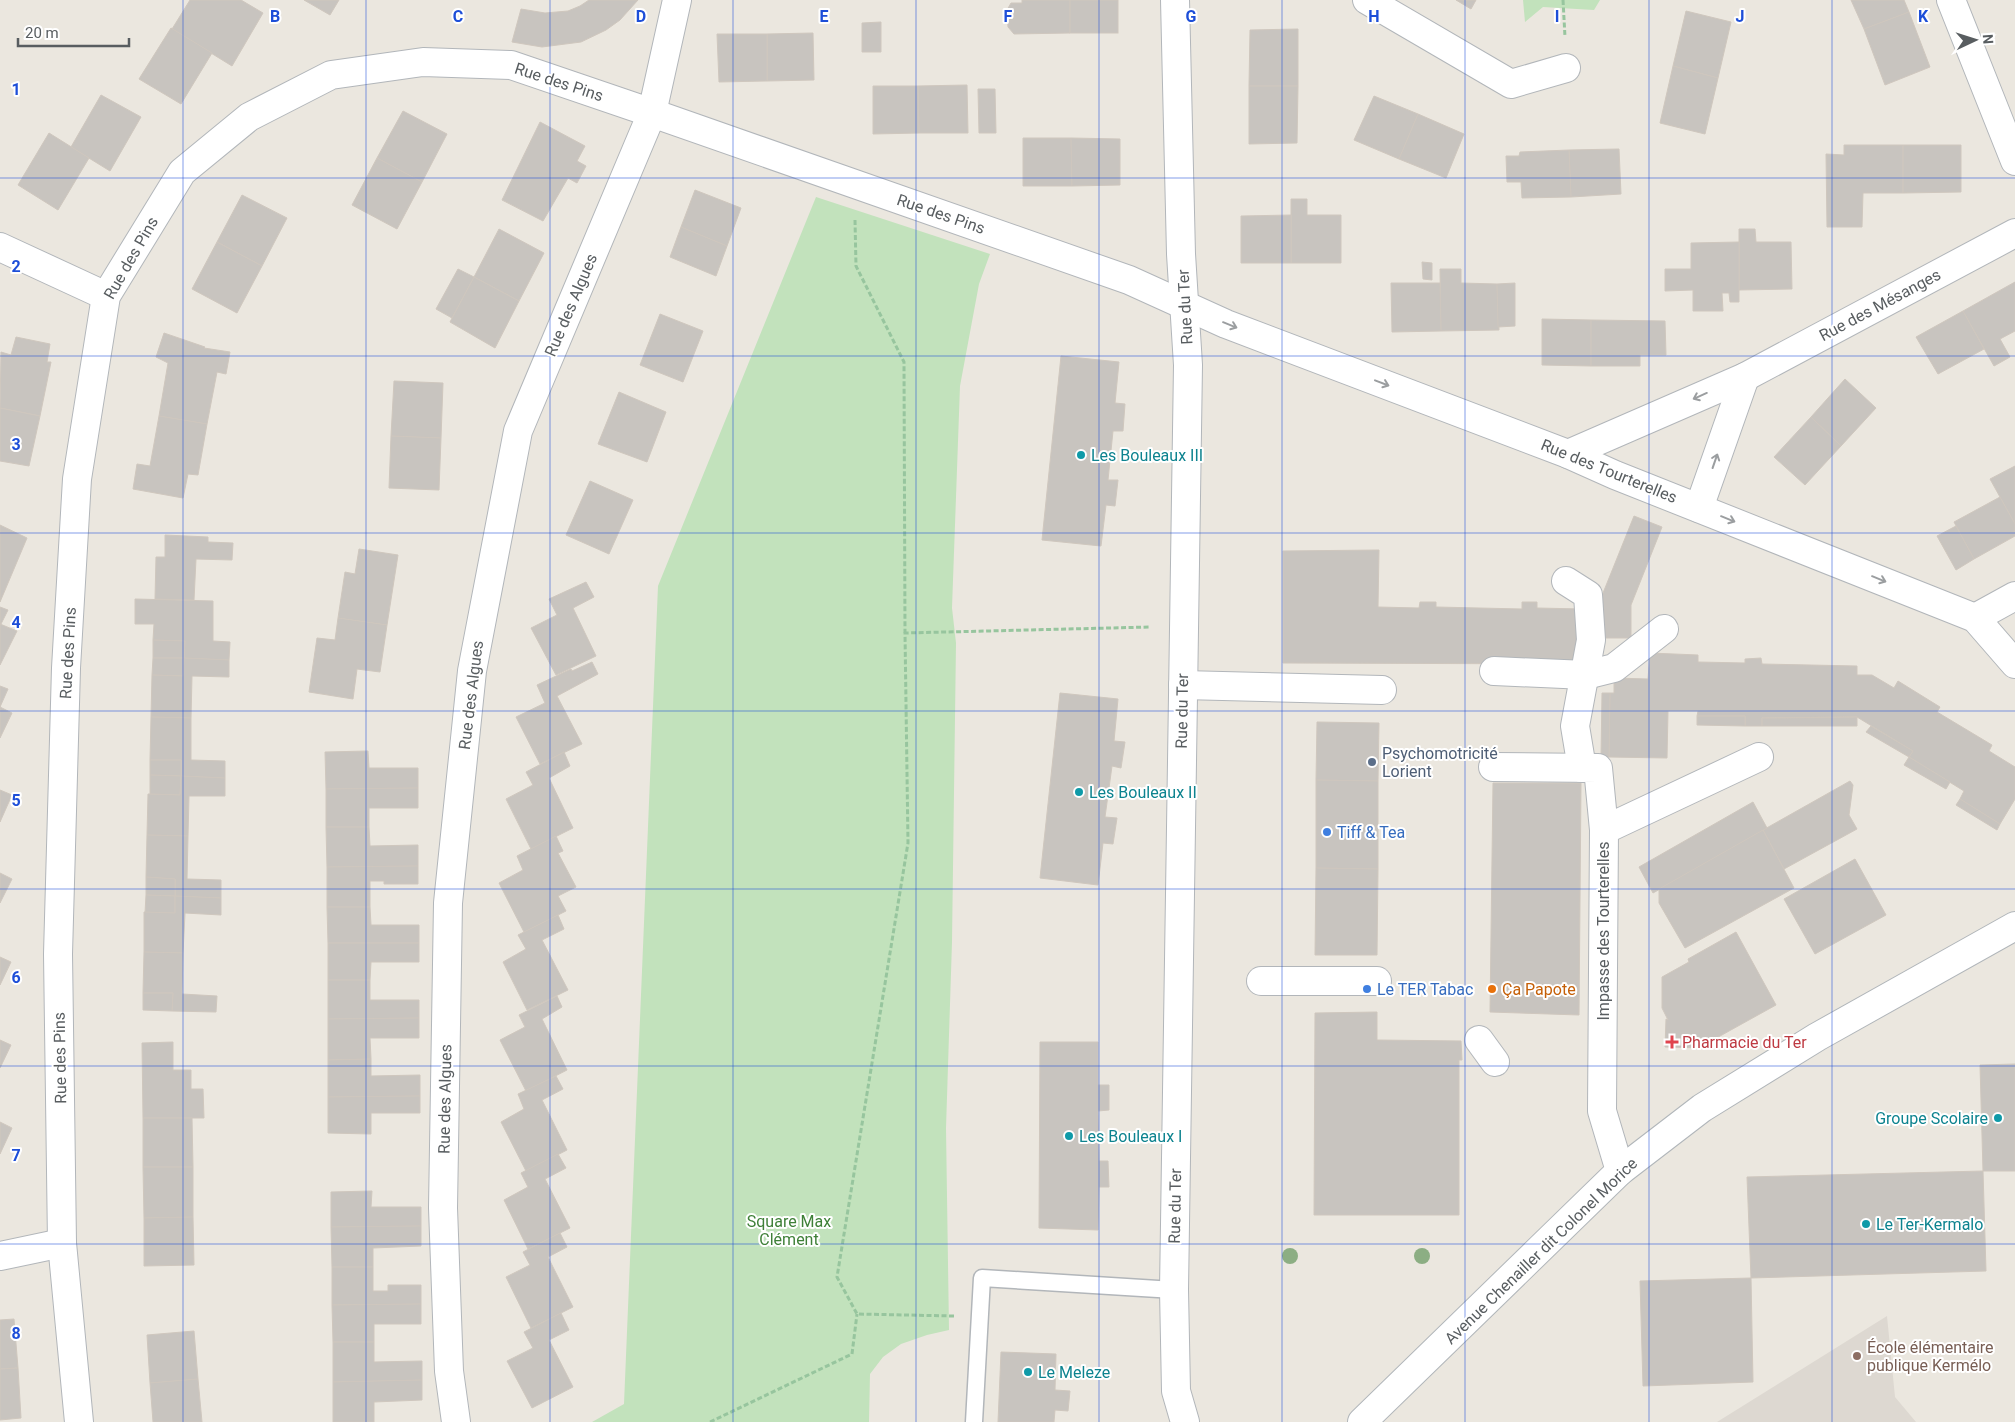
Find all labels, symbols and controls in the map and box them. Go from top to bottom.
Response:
text: B [270,7,280,26]
text: C [453,7,463,26]
text: D [636,7,646,26]
text: E [820,7,829,26]
text: F [1004,7,1013,26]
text: G [1186,7,1197,26]
text: H [1368,7,1380,26]
text: I [1555,7,1559,26]
text: J [1736,7,1744,26]
text: K [1918,7,1929,26]
scale bar [18,15,129,47]
north arrow [1950,15,2000,65]
text: 20 m [25,24,59,42]
text: N [1980,34,1996,45]
street label: Rue des Pins [512,59,606,105]
text: 1 [11,80,21,99]
street label: Rue des Pins [894,190,988,238]
street label: Rue des Pins [100,213,162,303]
street label: Rue des Algues [541,251,601,359]
text: 2 [11,257,21,276]
street label: Rue des Mésanges [1816,265,1944,345]
street label: Rue du Ter [1174,268,1196,345]
one-way arrow [1222,320,1237,330]
one-way arrow [1374,379,1389,388]
one-way arrow [1693,392,1708,402]
text: 3 [11,435,21,454]
street label: Rue des Tourterelles [1538,435,1680,507]
place label: Les Bouleaux III [1091,446,1203,465]
marker: Les Bouleaux III [1075,449,1087,461]
one-way arrow [1711,454,1720,470]
one-way arrow [1720,515,1735,524]
one-way arrow [1871,575,1886,585]
street label: Rue des Pins [56,607,80,699]
text: 4 [11,613,21,632]
street label: Rue des Algues [455,639,487,751]
street label: Rue du Ter [1172,673,1192,749]
place label: Psychomotricité Lorient [1382,744,1498,781]
marker: Psychomotricité Lorient [1366,756,1378,768]
place label: Les Bouleaux II [1089,783,1197,802]
marker: Les Bouleaux II [1073,786,1085,798]
text: 5 [11,791,21,810]
place label: Tiff & Tea [1337,823,1405,842]
marker: Tiff & Tea [1321,826,1333,838]
street label: Impasse des Tourterelles [1594,842,1613,1021]
text: 6 [11,968,21,987]
place label: Le TER Tabac [1377,980,1473,999]
place label: Ça Papote [1502,980,1576,999]
marker: Le TER Tabac [1361,983,1373,995]
marker: Ça Papote [1486,983,1498,995]
street label: Rue des Pins [50,1012,70,1104]
place label: Pharmacie du Ter [1682,1033,1807,1052]
marker: Pharmacie du Ter [1666,1036,1678,1048]
street label: Rue des Algues [435,1044,455,1154]
place label: Groupe Scolaire [1875,1109,1988,1128]
marker: Groupe Scolaire [1992,1112,2004,1124]
place label: Les Bouleaux I [1079,1127,1182,1146]
marker: Les Bouleaux I [1063,1130,1075,1142]
text: 7 [11,1146,21,1165]
street label: Avenue Chenailler dit Colonel Morice [1441,1154,1641,1348]
street label: Rue du Ter [1165,1168,1185,1244]
park label: Square Max Clément [747,1212,831,1249]
place label: Le Ter-Kermalo [1876,1215,1983,1234]
marker: Le Ter-Kermalo [1860,1218,1872,1230]
text: 8 [11,1324,21,1343]
place label: École élémentaire publique Kermélo [1867,1338,1994,1375]
marker: École élémentaire publique Kermélo [1851,1350,1863,1362]
place label: Le Meleze [1038,1363,1110,1382]
marker: Le Meleze [1022,1366,1034,1378]

